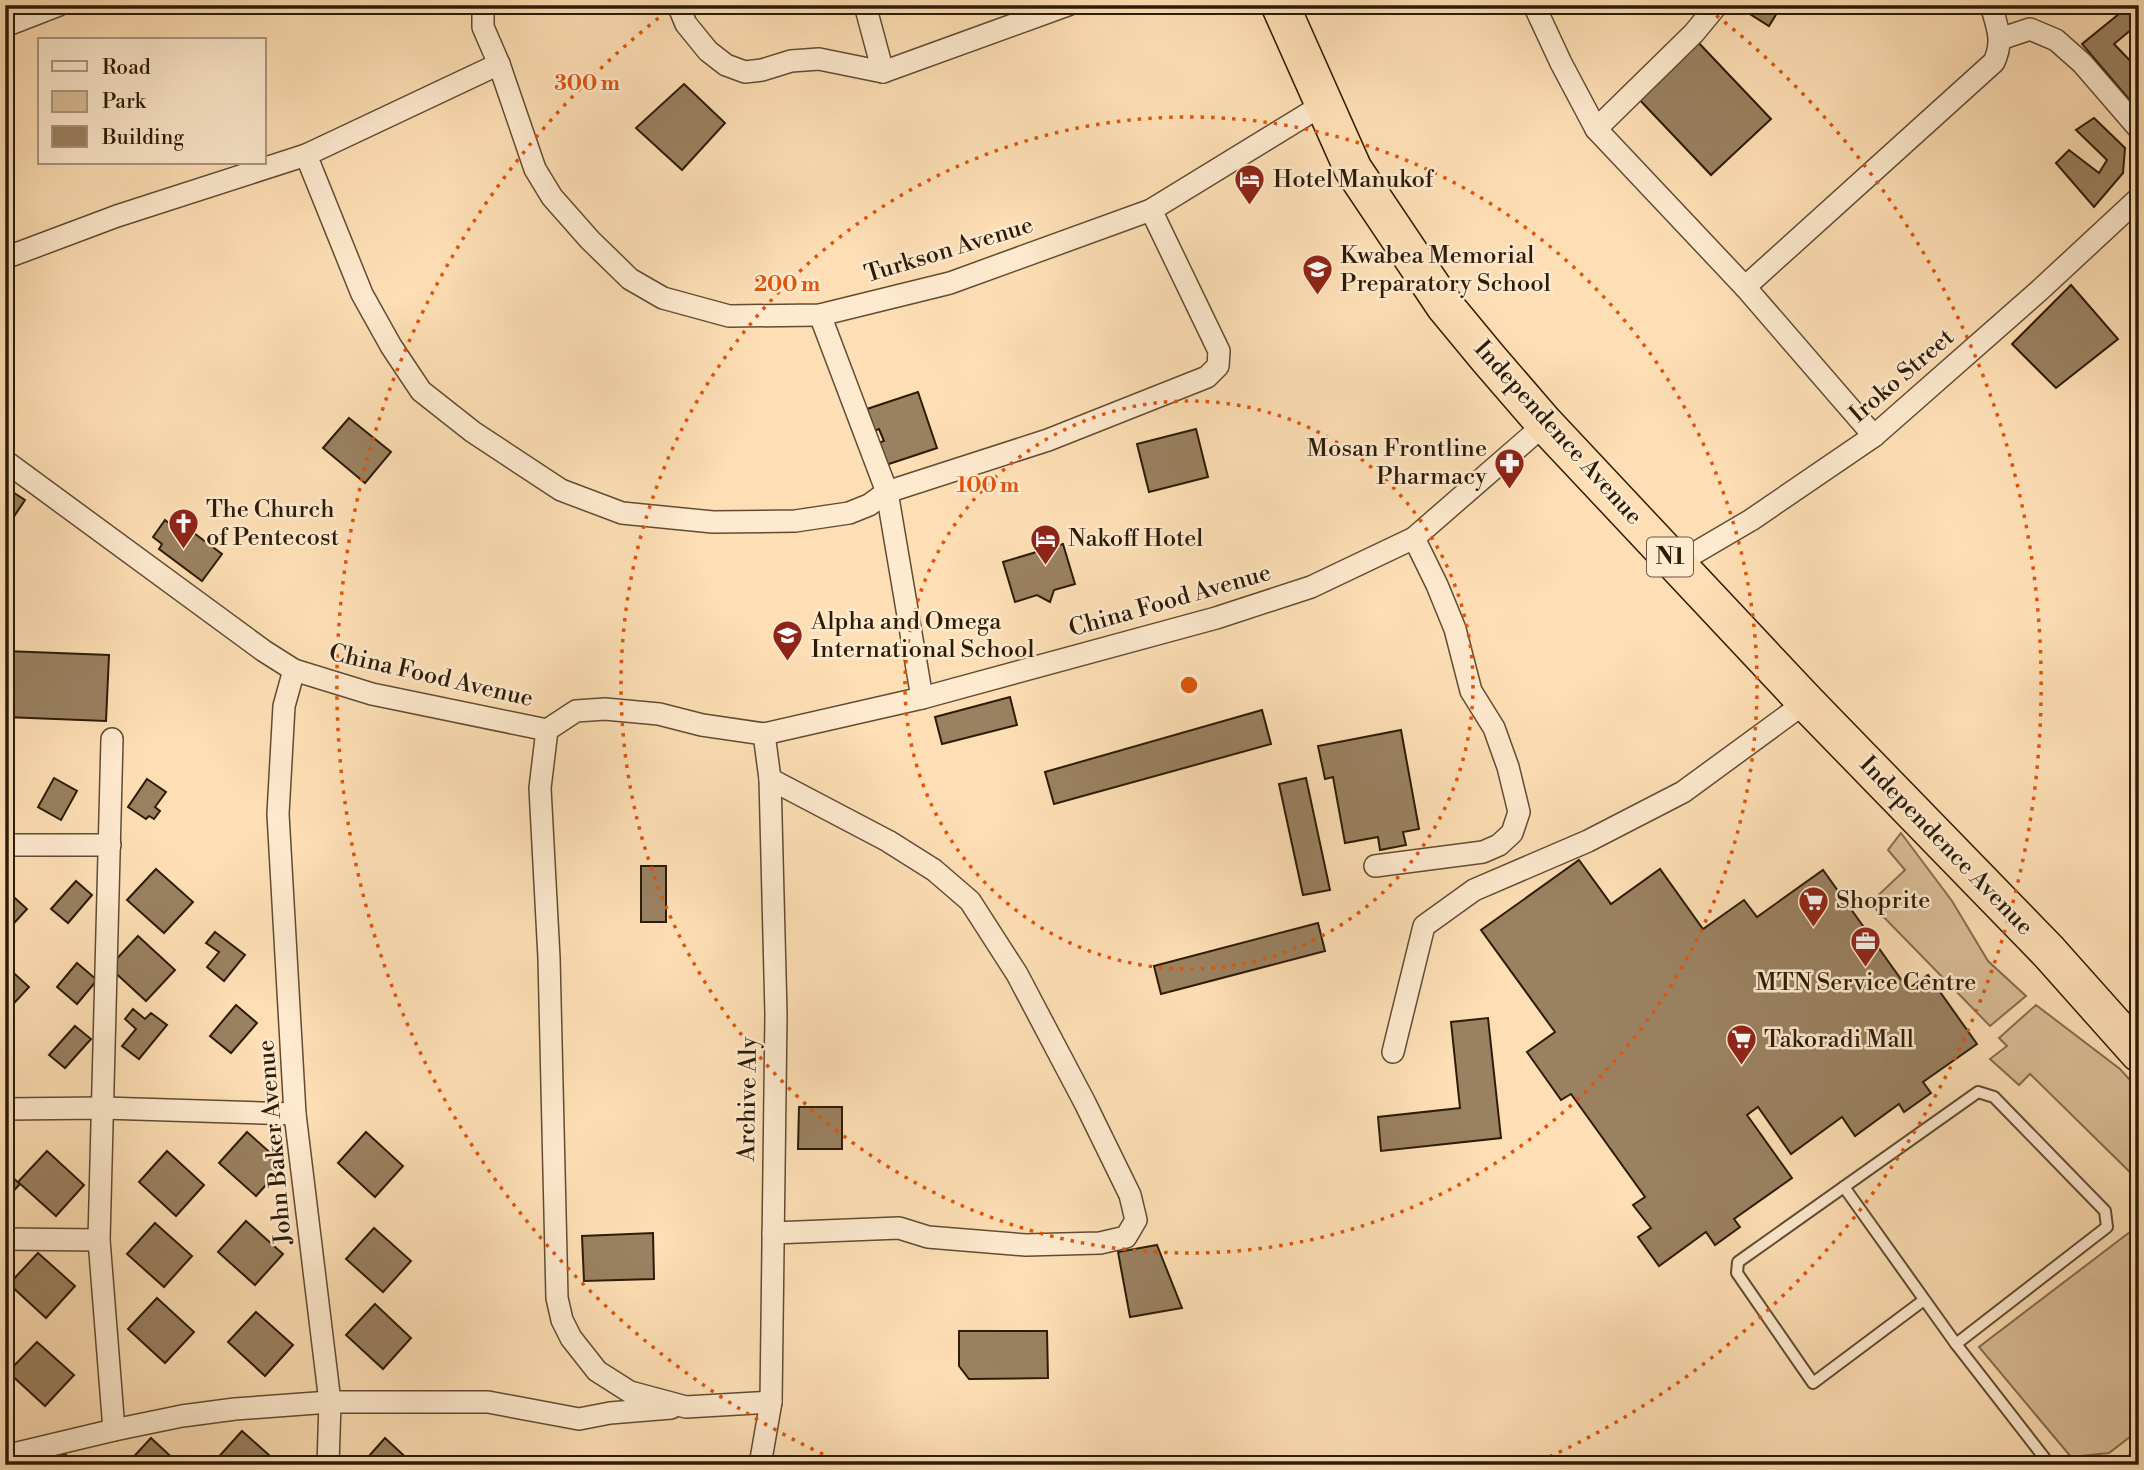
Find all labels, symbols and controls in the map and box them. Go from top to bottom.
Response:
legend [38,38,266,164]
text: Road [102,55,151,81]
text: 300 m [554,71,620,97]
text: Park [102,89,147,115]
text: Building [101,125,184,151]
hotel icon: Hotel Manukof [1233,163,1267,207]
place label: Hotel Manukof [1273,165,1435,195]
street label: Turkson Avenue [861,210,1037,290]
place label: Kwabea Memorial Preparatory School [1340,241,1551,299]
school or university icon: Kwabea Memorial Preparatory School [1300,253,1334,297]
text: 200 m [754,272,820,298]
street label: Iroko Street [1844,322,1961,429]
street label: Independence Avenue [1467,335,1649,531]
place label: Mosan Frontline Pharmacy [1307,434,1487,492]
pharmacy icon: Mosan Frontline Pharmacy [1493,446,1527,490]
text: 100 m [957,473,1019,499]
place label: The Church of Pentecost [206,495,340,553]
church icon: The Church of Pentecost [166,507,200,551]
hotel icon: Nakoff Hotel [1028,522,1062,566]
place label: Nakoff Hotel [1068,524,1203,554]
road number: N1 [1647,538,1693,576]
street label: China Food Avenue [1065,558,1275,644]
place label: Alpha and Omega International School [810,607,1035,665]
school or university icon: Alpha and Omega International School [771,619,805,663]
street label: China Food Avenue [326,638,536,714]
centre of rings [1177,673,1201,697]
street label: Independence Avenue [1853,750,2039,942]
supermarket icon: Shoprite [1796,884,1830,928]
place label: Shoprite [1836,886,1930,916]
office icon: MTN Service Centre [1849,924,1883,968]
place label: MTN Service Centre [1756,968,1976,998]
supermarket icon: Takoradi Mall [1724,1023,1758,1067]
place label: Takoradi Mall [1764,1025,1914,1055]
street label: Archive Aly [732,1036,764,1163]
street label: John Baker Avenue [251,1038,299,1247]

